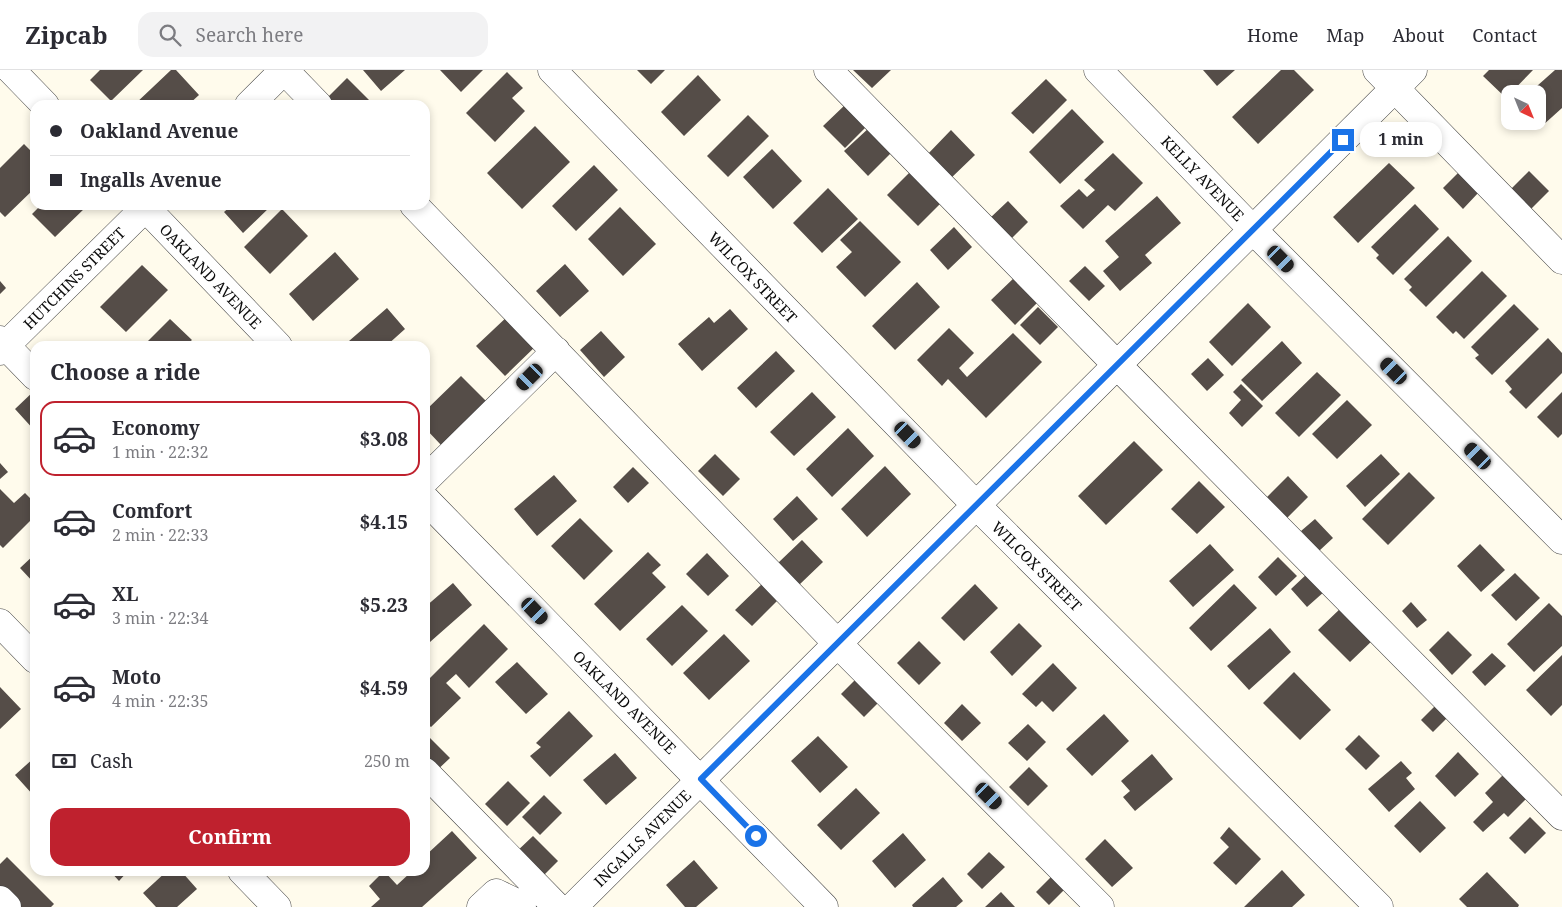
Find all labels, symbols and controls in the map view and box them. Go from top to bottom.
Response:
search box [138,12,488,57]
text: Zipcab [25,18,108,51]
icon: search [156,21,184,49]
text: Search here [196,22,303,48]
text: Home [1247,23,1298,47]
text: Map [1326,23,1364,47]
text: About [1392,23,1444,47]
text: Contact [1472,23,1537,47]
north arrow [1501,85,1546,130]
map controls [1501,85,1546,130]
text: Oakland Avenue [80,118,238,144]
callout: 1 min [1360,122,1443,158]
text: 1 min [1378,128,1424,150]
route end [1332,129,1354,151]
street label: KELLY AVENUE [1157,131,1249,225]
text: Ingalls Avenue [80,167,222,193]
street label: OAKLAND AVENUE [156,219,266,333]
street label: HUTCHINS STREET [19,223,129,333]
street label: WILCOX STREET [704,227,802,327]
car [1265,243,1296,275]
car [1378,355,1409,387]
text: Choose a ride [50,356,200,386]
car [514,361,545,393]
text: Economy [112,415,200,441]
icon: car [52,416,97,461]
car [892,419,923,451]
text: $3.08 [359,426,408,452]
car [1462,440,1493,472]
text: 1 min · 22:32 [112,441,208,463]
text: Comfort [112,498,192,524]
icon: car [52,499,97,544]
text: $4.15 [359,509,408,535]
street label: WILCOX STREET [988,517,1086,615]
text: 2 min · 22:33 [112,524,208,546]
text: XL [112,581,138,607]
icon: car [52,582,97,627]
text: $5.23 [359,592,408,618]
car [519,595,550,627]
text: 3 min · 22:34 [112,607,208,629]
street label: OAKLAND AVENUE [569,646,681,758]
text: Moto [112,664,161,690]
icon: car [52,665,97,710]
text: $4.59 [359,675,408,701]
text: 4 min · 22:35 [112,690,208,712]
icon: cash [50,747,78,775]
text: Cash [90,748,133,774]
text: 250 m [364,750,410,772]
car [973,780,1004,812]
street label: INGALLS AVENUE [589,785,695,891]
button: Confirm [50,808,410,866]
route start [745,825,767,847]

